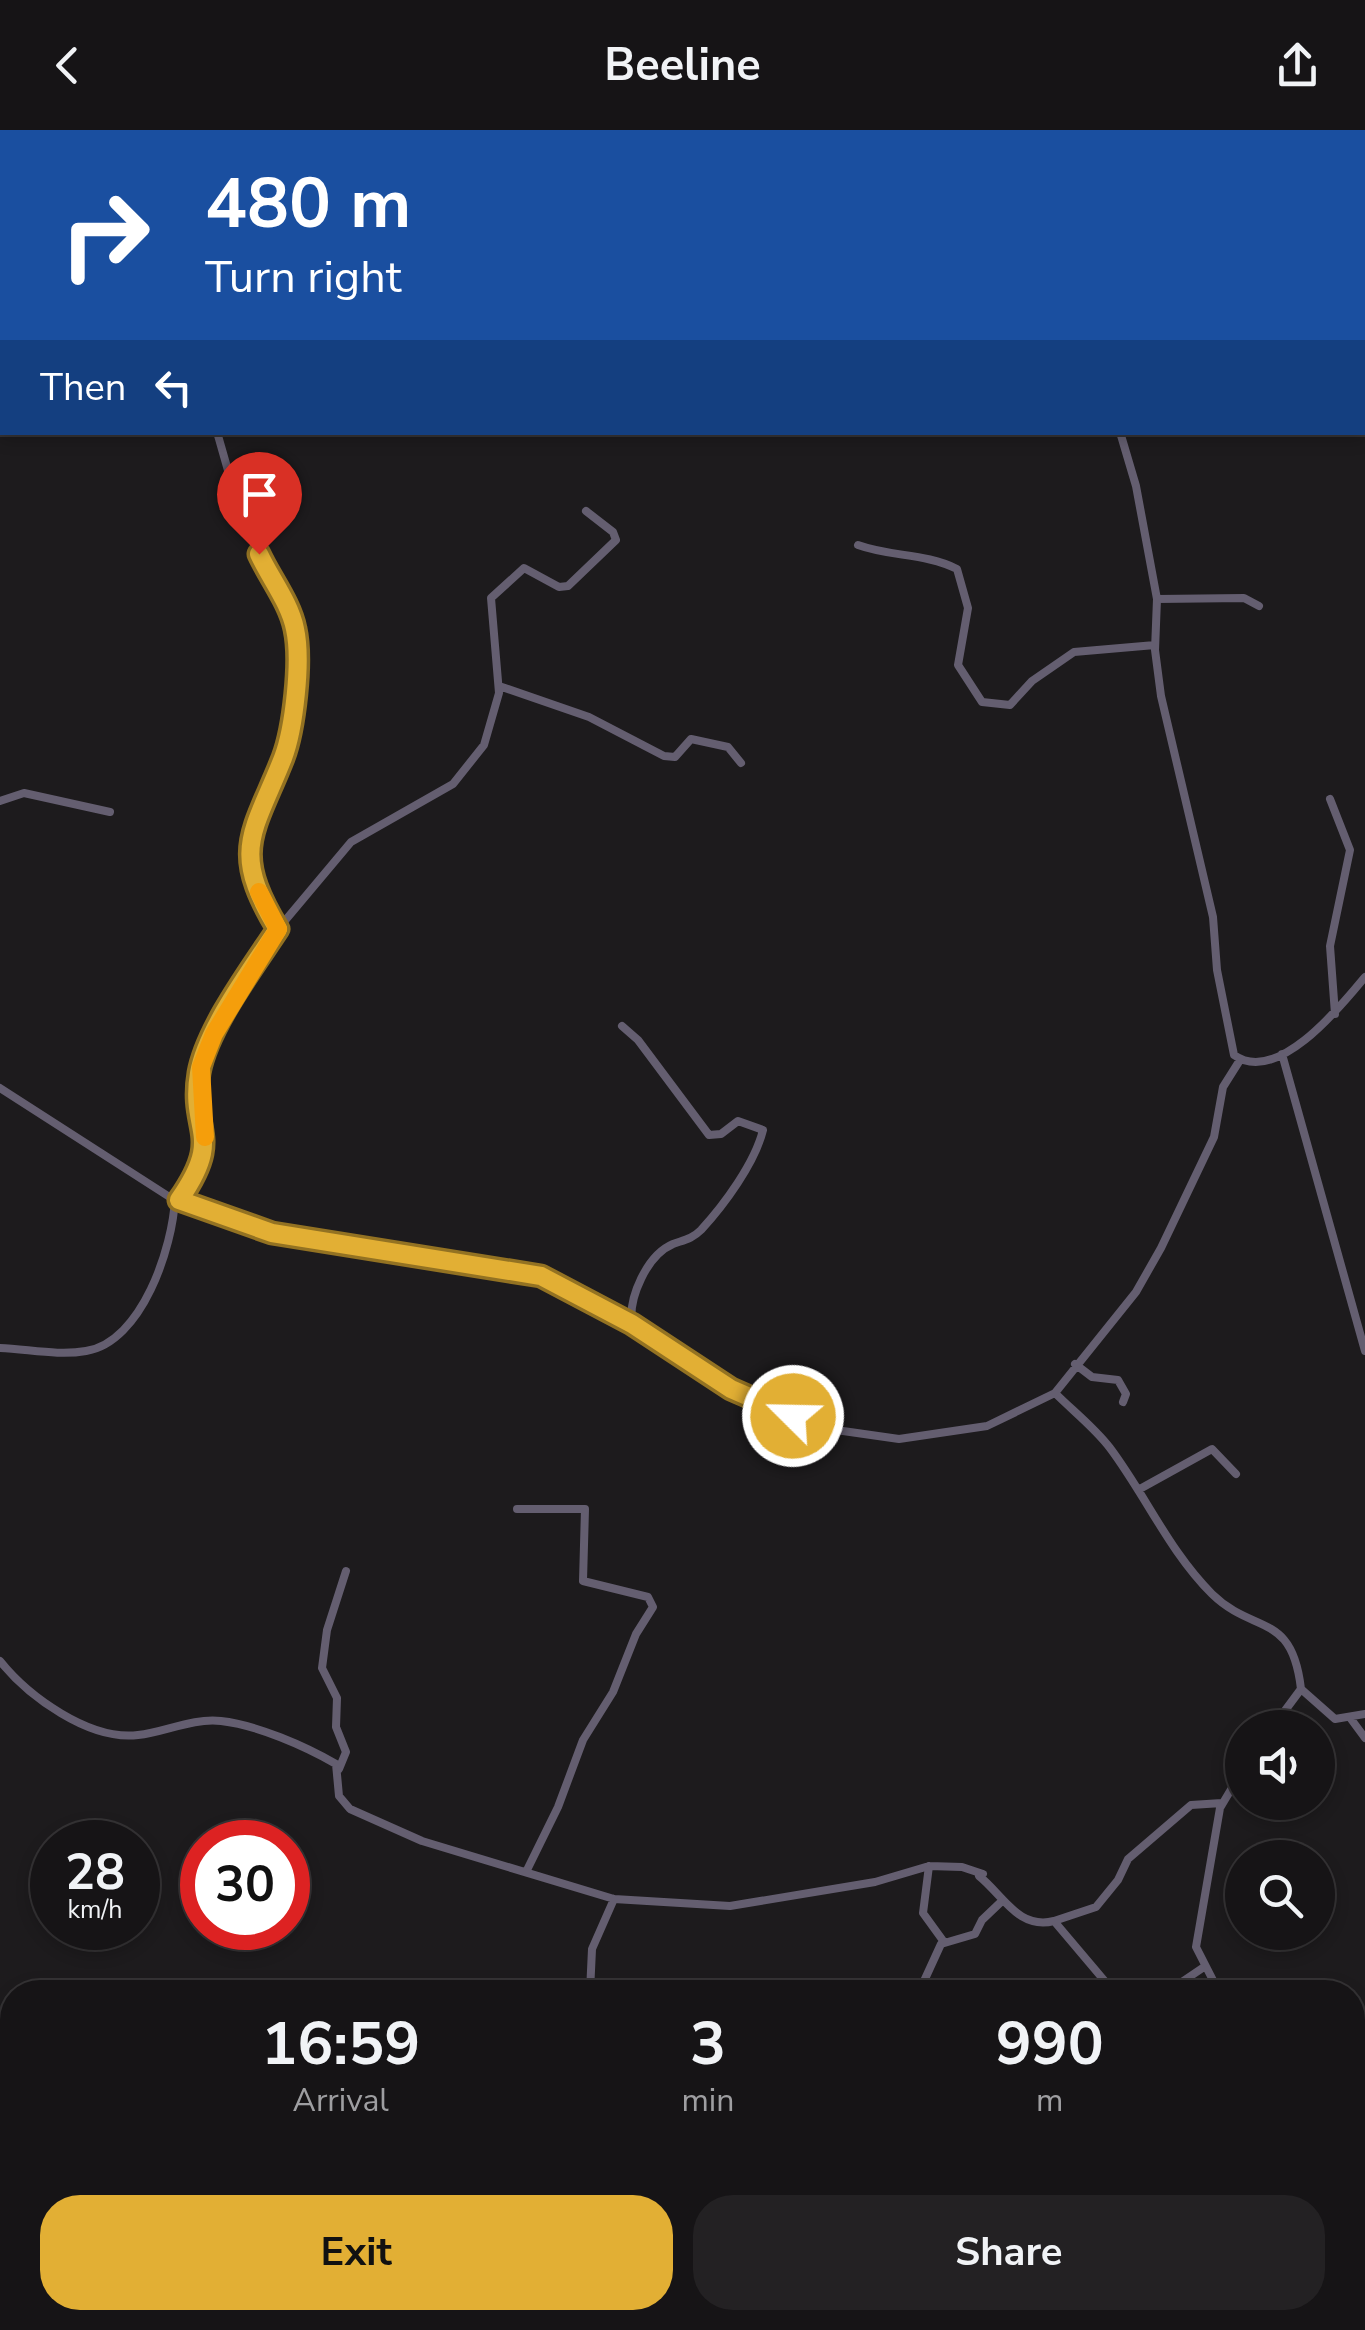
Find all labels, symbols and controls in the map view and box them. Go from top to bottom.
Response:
text: Beeline [604,35,761,96]
icon: back [40,38,95,93]
icon: share [1270,38,1325,93]
text: 480 m [205,156,411,252]
icon: right [40,170,170,300]
text: Turn right [205,247,402,308]
icon: left [146,360,201,415]
text: Then [40,362,126,413]
pin [217,452,302,555]
icon: arrive [232,467,287,522]
position arrow [741,1364,845,1468]
map controls [1225,1710,1335,1950]
button: sound [1225,1710,1335,1820]
speed limit sign: 30 [180,1820,310,1950]
text: 28 [65,1838,125,1907]
button: search [1225,1840,1335,1950]
text: km/h [67,1893,123,1927]
text: 16:59 [261,2003,420,2085]
text: 3 [690,2003,726,2085]
text: 990 [996,2003,1104,2085]
text: Arrival [293,2079,389,2122]
text: min [681,2079,734,2122]
text: m [1036,2079,1063,2122]
button: Exit [40,2195,673,2310]
button: Share [693,2195,1325,2310]

